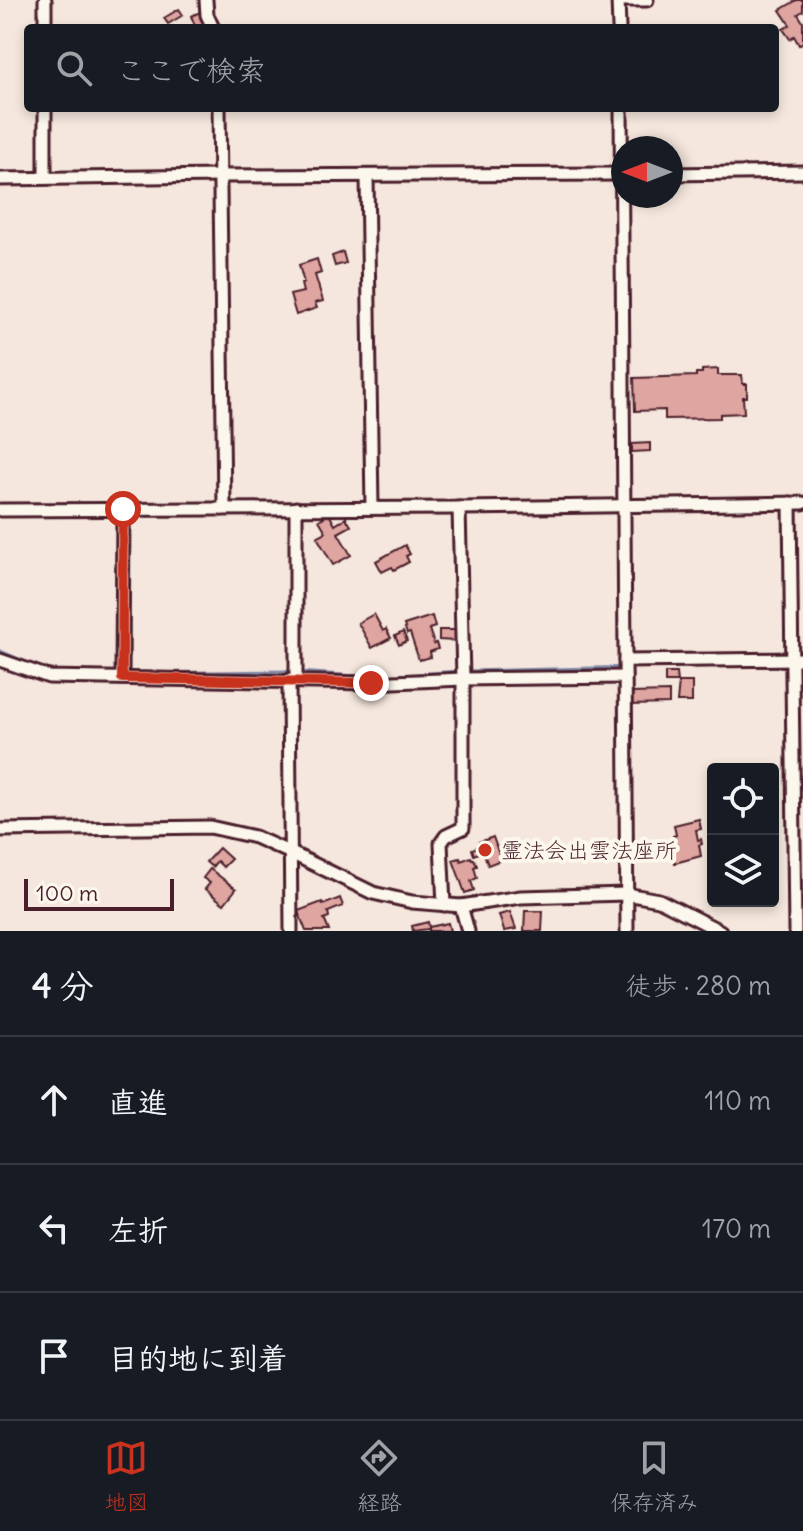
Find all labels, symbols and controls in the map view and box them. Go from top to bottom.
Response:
search box [24,24,779,112]
icon: search [52,46,96,90]
text: ここで検索 [116,51,266,89]
north arrow [611,136,683,208]
route start [105,491,141,527]
route end [353,665,389,701]
map controls [707,763,779,907]
button: locate [707,763,779,835]
button: layers [707,835,779,907]
place label: 霊法会出雲法座所 [501,836,677,864]
marker: 霊法会出雲法座所 [476,841,494,859]
scale bar [24,875,174,911]
text: 100 m [36,879,98,907]
text: 4 分 [32,964,94,1007]
text: 徒歩 · 280 m [626,969,771,1002]
icon: ahead [32,1078,76,1122]
text: 直進 [108,1083,168,1121]
text: 110 m [704,1084,771,1117]
icon: left [32,1206,76,1250]
text: 左折 [108,1211,168,1249]
text: 170 m [702,1212,771,1245]
icon: arrive [32,1334,76,1378]
text: 目的地に到着 [108,1339,288,1377]
tab: 地図 [104,1436,149,1516]
tab: 経路 [357,1436,402,1516]
tab: 保存済み [610,1436,699,1516]

